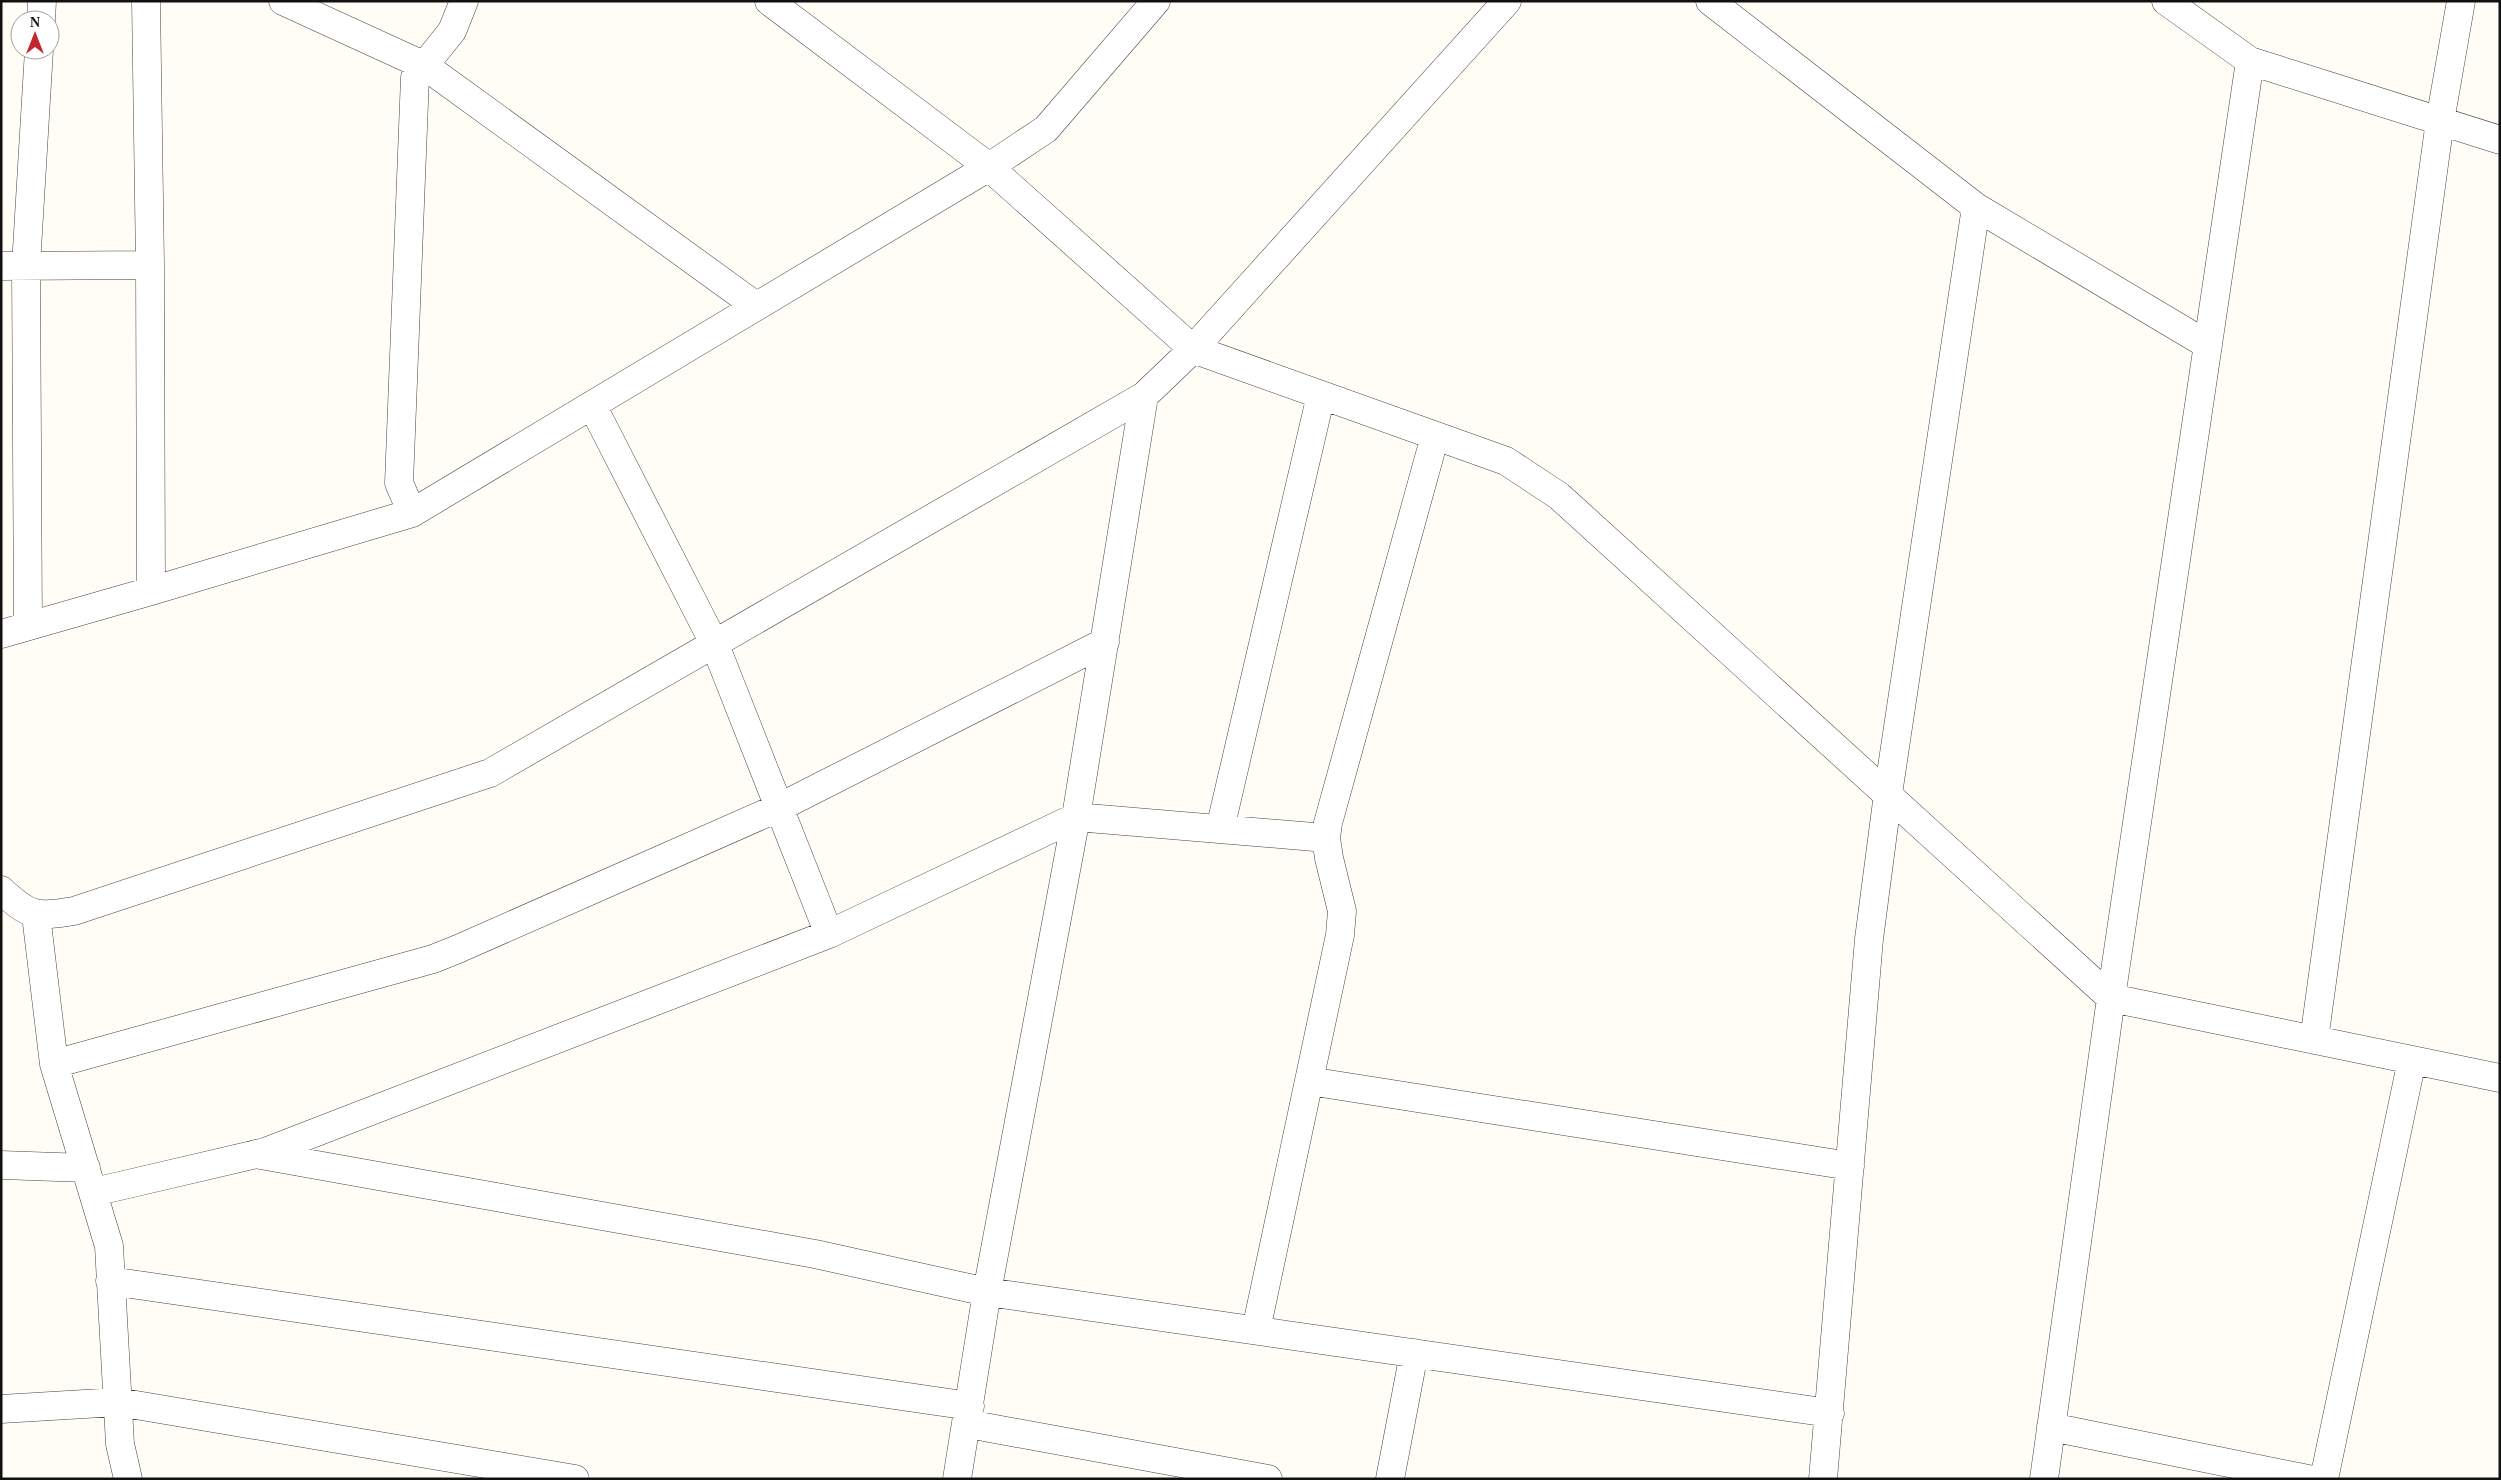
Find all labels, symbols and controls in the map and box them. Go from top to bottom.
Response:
north arrow [10,10,60,60]
text: N [30,15,40,30]

